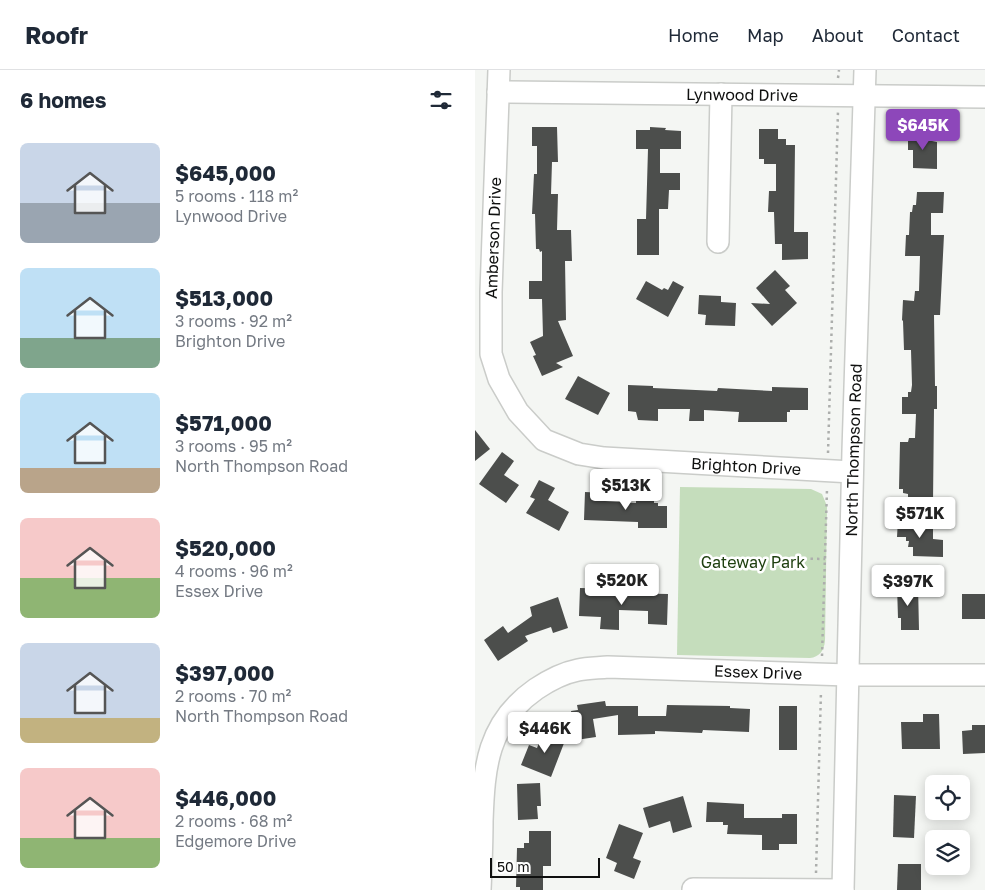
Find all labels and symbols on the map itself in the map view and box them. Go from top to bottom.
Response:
street label: Lynwood Drive [686,84,798,105]
pin: $645K [888,108,958,151]
street label: Amberson Drive [481,177,505,299]
street label: North Thompson Road [841,363,866,537]
street label: Brighton Drive [690,453,802,479]
pin: $513K [591,468,661,511]
pin: $571K [885,496,955,539]
park label: Gateway Park [701,552,805,572]
pin: $520K [587,564,657,606]
pin: $397K [873,564,943,607]
street label: Essex Drive [714,661,802,683]
pin: $446K [510,712,580,754]
scale bar [490,855,600,878]

